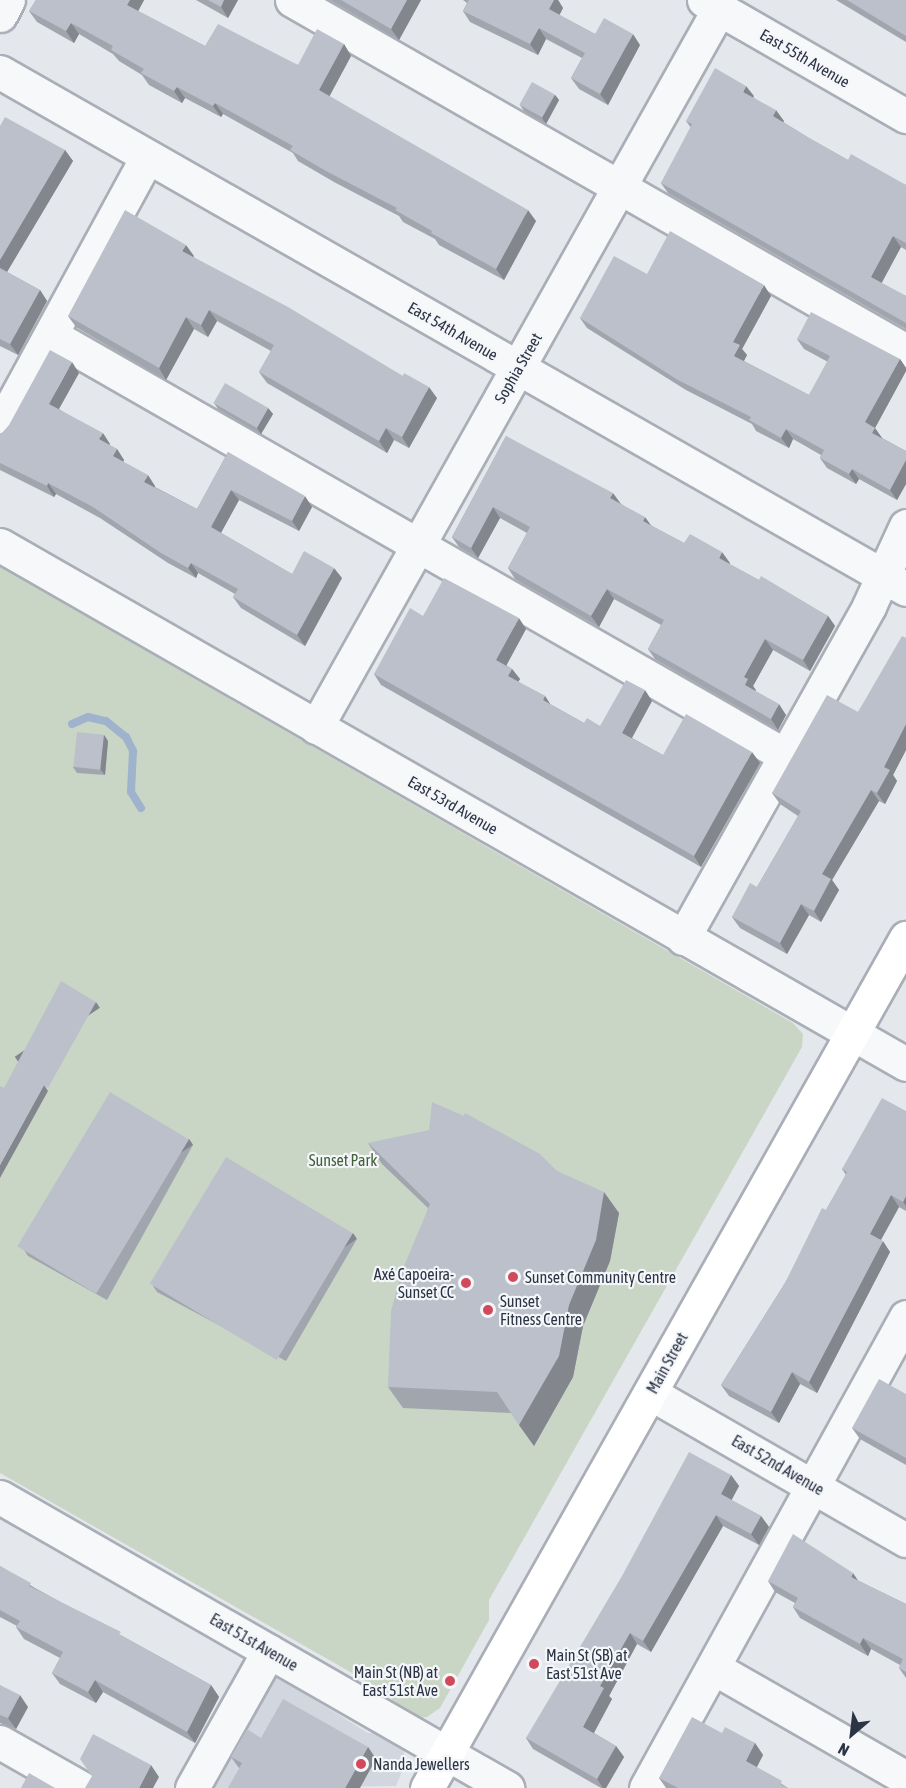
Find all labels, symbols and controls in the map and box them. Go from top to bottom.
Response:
street label: East 55th Avenue [757,25,853,91]
street label: East 54th Avenue [405,298,501,364]
street label: Sophia Street [490,329,546,407]
street label: East 53rd Avenue [405,772,501,838]
park label: Sunset Park [309,1150,377,1170]
place label: Axé Capoeira- Sunset CC [374,1264,454,1302]
place label: Sunset Community Centre [525,1267,676,1287]
marker: Sunset Community Centre [506,1270,520,1284]
marker: Axé Capoeira- Sunset CC [459,1276,473,1290]
place label: Sunset Fitness Centre [500,1291,582,1329]
marker: Sunset Fitness Centre [481,1303,495,1317]
street label: Main Street [642,1329,692,1397]
street label: East 52nd Avenue [728,1431,828,1499]
street label: East 51st Avenue [207,1609,301,1675]
place label: Main St (SB) at East 51st Ave [546,1645,628,1683]
marker: Main St (SB) at East 51st Ave [527,1657,541,1671]
place label: Main St (NB) at East 51st Ave [354,1662,438,1700]
marker: Main St (NB) at East 51st Ave [443,1674,457,1688]
north arrow [822,1704,882,1764]
text: N [835,1740,852,1760]
place label: Nanda Jewellers [373,1754,470,1774]
marker: Nanda Jewellers [354,1757,368,1771]

